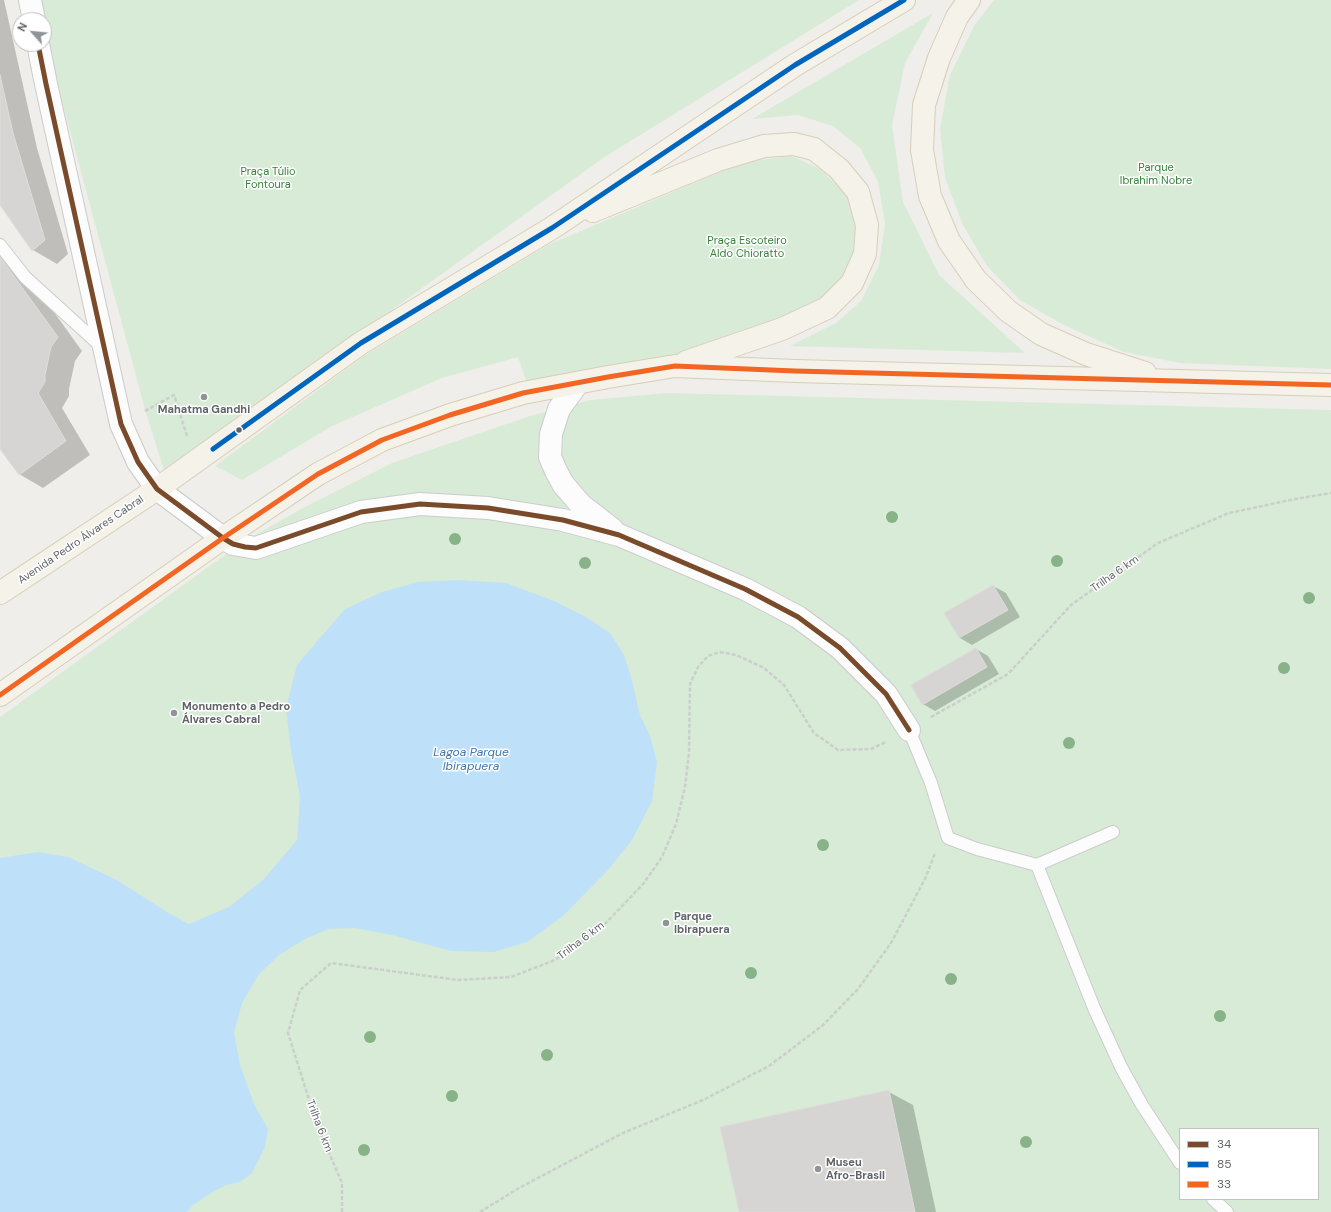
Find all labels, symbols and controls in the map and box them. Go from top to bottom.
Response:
north arrow [12,12,52,52]
text: N [14,20,30,34]
park label: Parque Ibrahim Nobre [1120,161,1192,187]
park label: Praça Túlio Fontoura [240,165,296,191]
park label: Praça Escoteiro Aldo Chioratto [707,234,787,260]
marker: Mahatma Gandhi [199,392,209,402]
place label: Mahatma Gandhi [158,403,250,417]
unlabelled marker [234,425,244,435]
street label: Avenida Pedro Álvares Cabral [16,493,146,587]
street label: Trilha 6 km [1089,553,1141,595]
place label: Monumento a Pedro Álvares Cabral [182,700,290,726]
marker: Monumento a Pedro Álvares Cabral [169,708,179,718]
water label: Lagoa Parque Ibirapuera [433,746,509,774]
place label: Parque Ibirapuera [674,910,730,936]
marker: Parque Ibirapuera [661,918,671,928]
street label: Trilha 6 km [555,919,607,963]
street label: Trilha 6 km [303,1098,335,1154]
legend [1179,1128,1319,1200]
text: 34 [1217,1136,1231,1152]
place label: Museu Afro-Brasil [826,1156,885,1182]
text: 85 [1217,1156,1232,1172]
marker: Museu Afro-Brasil [813,1164,823,1174]
text: 33 [1217,1176,1231,1192]

